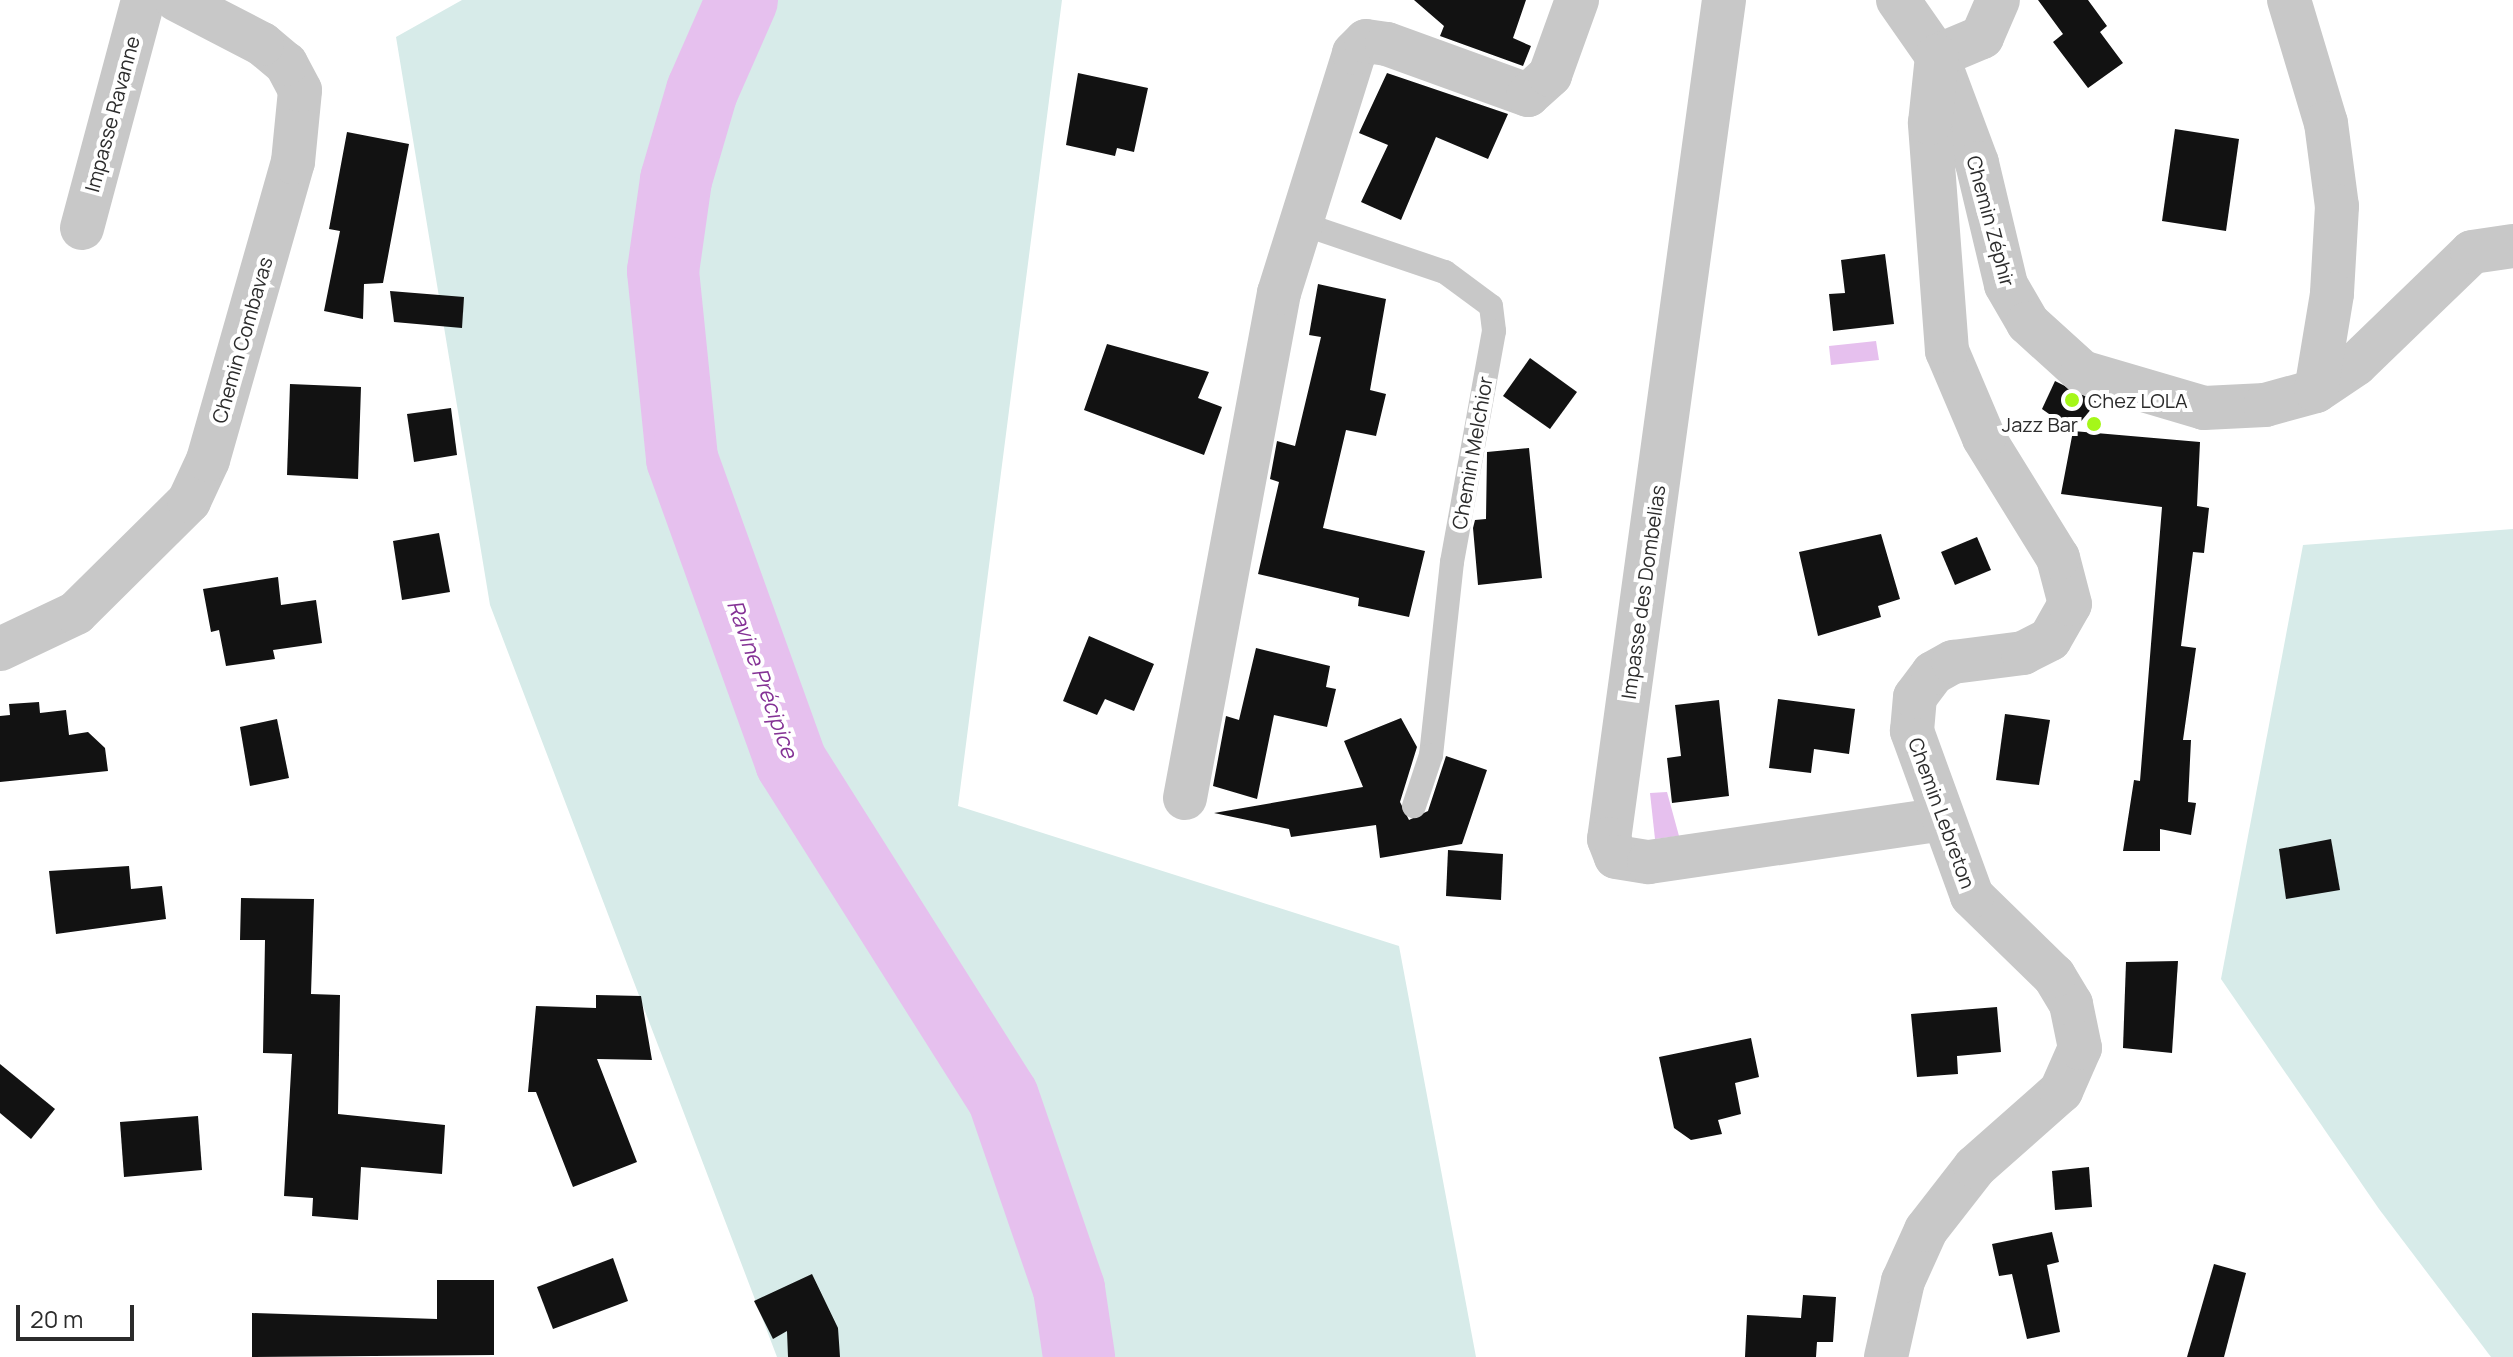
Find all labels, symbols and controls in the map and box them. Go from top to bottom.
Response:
street label: Impasse Ravanne [80,33,144,195]
street label: Chemin Zéphir [1962,153,2020,289]
street label: Chemin Combavas [207,254,277,426]
street label: Chemin Melchior [1447,375,1497,531]
place label: Chez LOLA [2088,388,2188,412]
marker: Chez LOLA [2063,391,2081,409]
place label: Jazz Bar [2002,412,2078,436]
marker: Jazz Bar [2085,415,2103,433]
street label: Impasse des Dombelias [1616,483,1670,701]
water label: Ravine Précipice [721,596,803,762]
street label: Chemin Lebreton [1904,734,1980,892]
scale bar [20,1289,138,1339]
text: 20 m [30,1302,83,1335]

